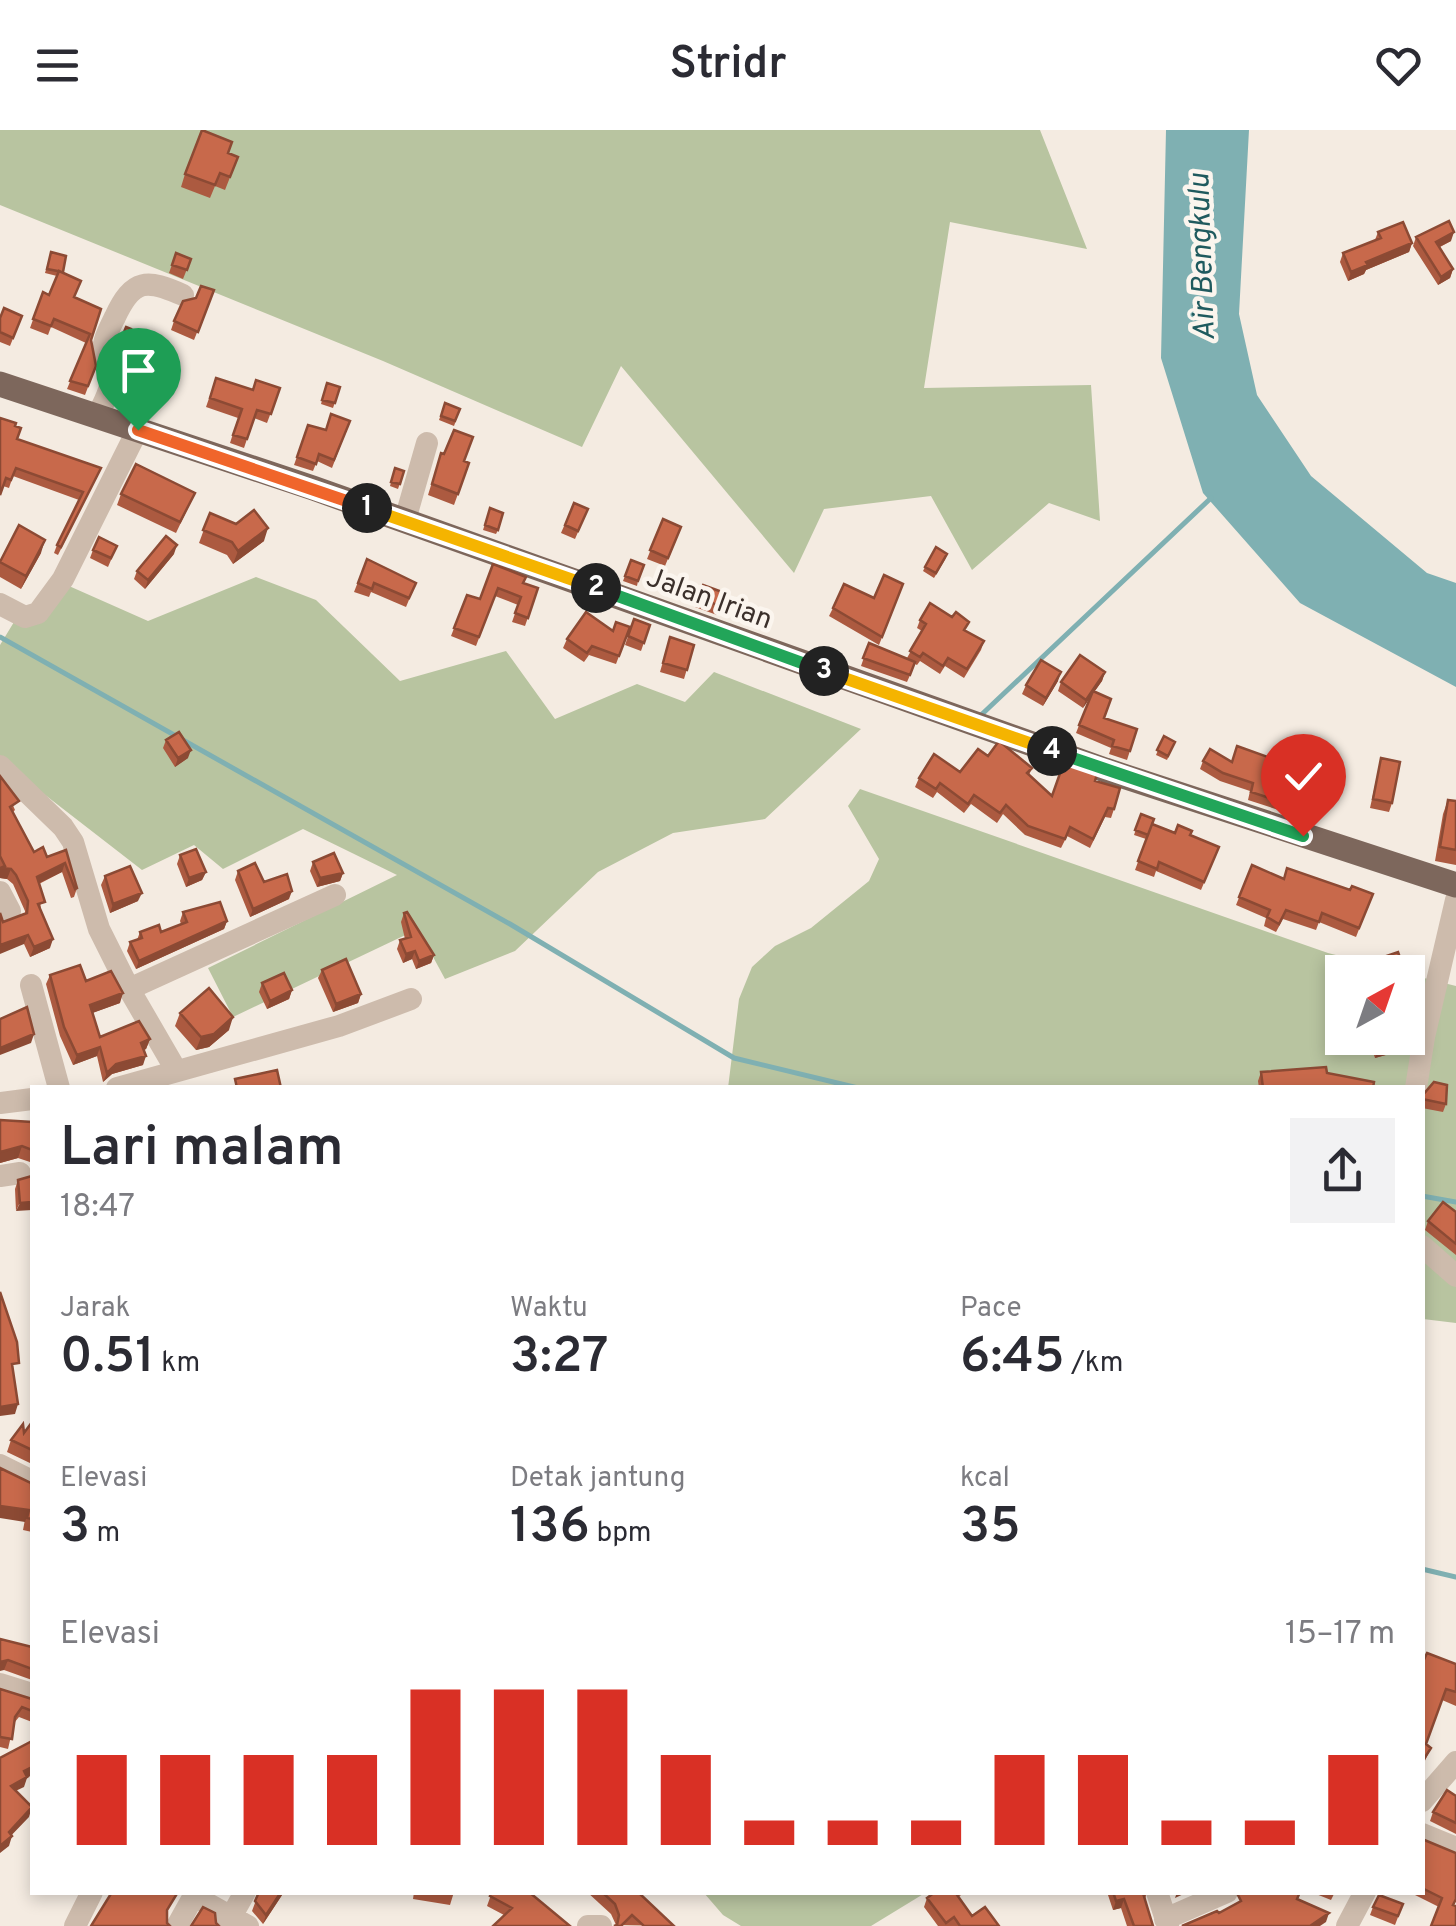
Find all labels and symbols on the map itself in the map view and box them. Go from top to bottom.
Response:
water label: Air Bengkulu [1182,172,1225,341]
pin [96,328,181,431]
pin: 1 [342,483,392,533]
street label: Jalan Irian [641,560,777,639]
pin: 2 [571,563,621,613]
pin: 3 [799,646,849,696]
pin: 4 [1027,726,1077,776]
pin [1261,734,1346,837]
north arrow [1325,955,1425,1055]

